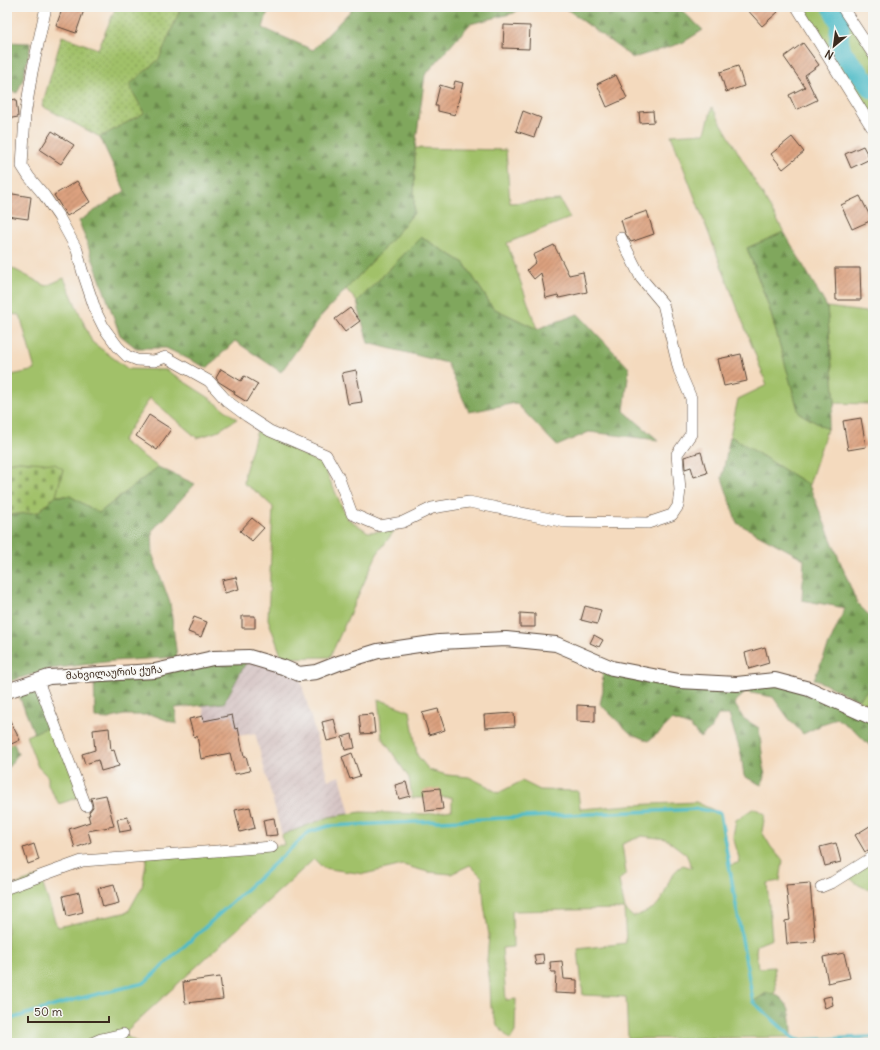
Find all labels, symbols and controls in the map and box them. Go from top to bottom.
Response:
north arrow [814,26,854,66]
text: N [822,47,836,63]
street label: მახვილაურის ქუჩა [65,663,163,682]
scale bar [28,998,109,1024]
text: 50 m [34,1004,63,1019]

